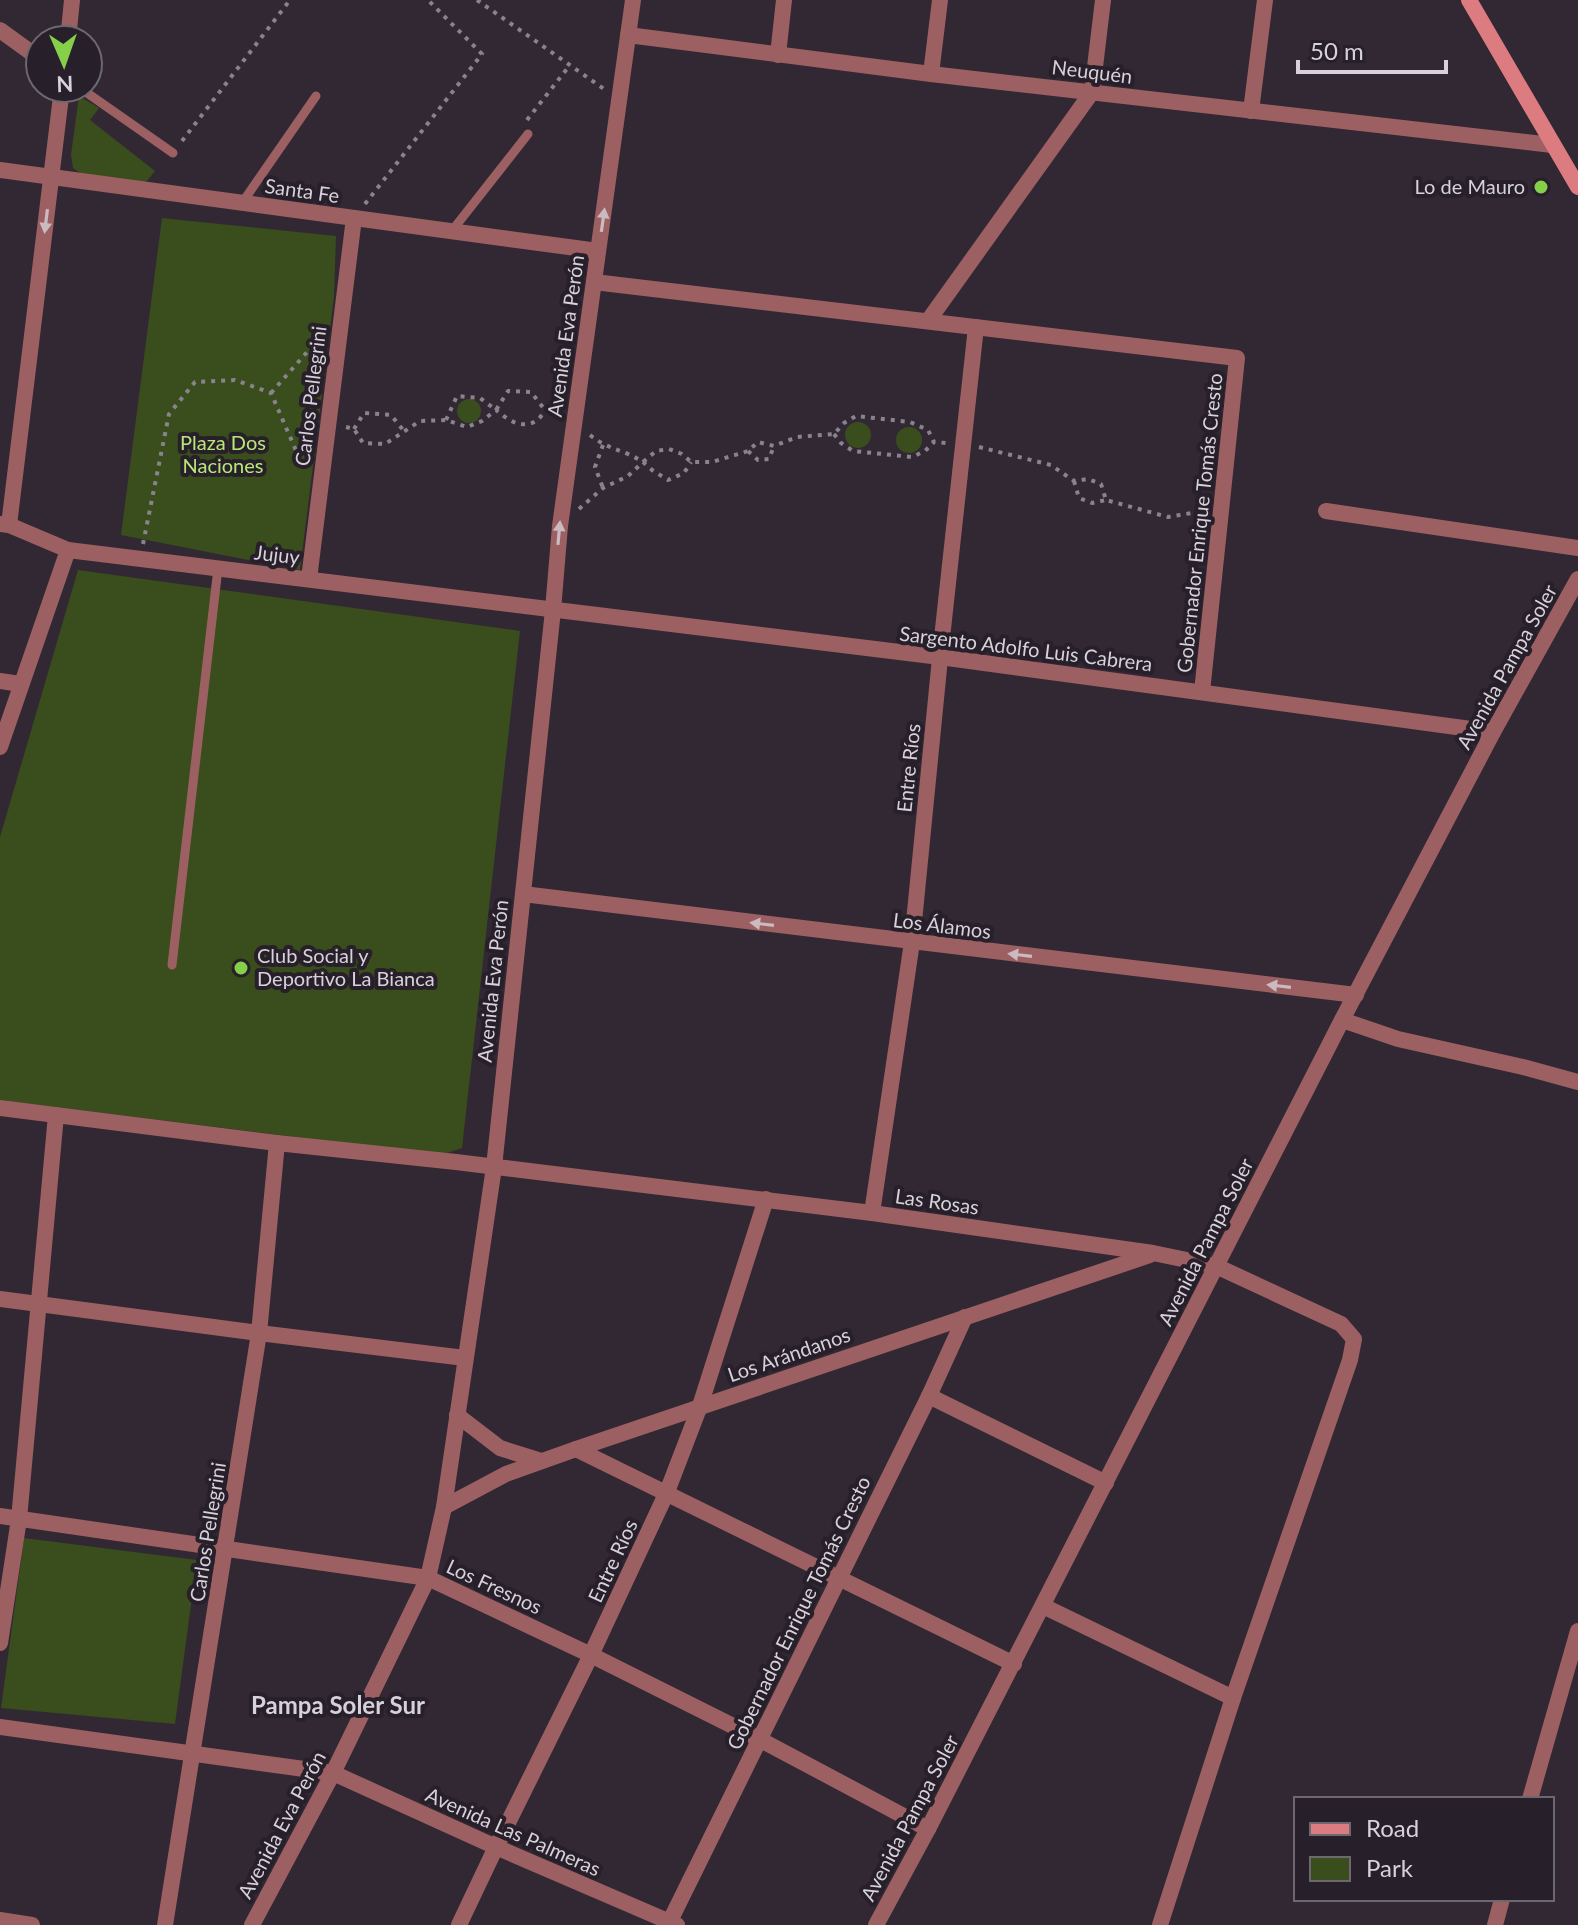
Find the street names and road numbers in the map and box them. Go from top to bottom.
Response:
street label: Neuquén [1051,54,1134,88]
street label: Santa Fe [263,173,341,207]
street label: Avenida Eva Perón [542,253,588,418]
street label: Carlos Pellegrini [290,324,331,467]
street label: Gobernador Enrique Tomás Cresto [1171,372,1227,674]
street label: Jujuy [253,539,302,569]
street label: Avenida Pampa Soler [1451,579,1562,753]
street label: Sargento Adolfo Luis Cabrera [898,621,1154,675]
street label: Entre Ríos [891,722,925,814]
street label: Avenida Eva Perón [472,898,512,1063]
street label: Los Álamos [892,907,993,943]
street label: Avenida Pampa Soler [1153,1153,1258,1329]
street label: Las Rosas [894,1183,981,1219]
street label: Los Arándanos [724,1322,853,1386]
street label: Carlos Pellegrini [184,1460,230,1603]
street label: Gobernador Enrique Tomás Cresto [721,1472,875,1753]
street label: Entre Ríos [582,1515,642,1606]
street label: Los Fresnos [443,1554,546,1619]
street label: Avenida Pampa Soler [855,1730,963,1905]
street label: Avenida Eva Perón [232,1747,330,1902]
street label: Avenida Las Palmeras [422,1782,604,1880]

